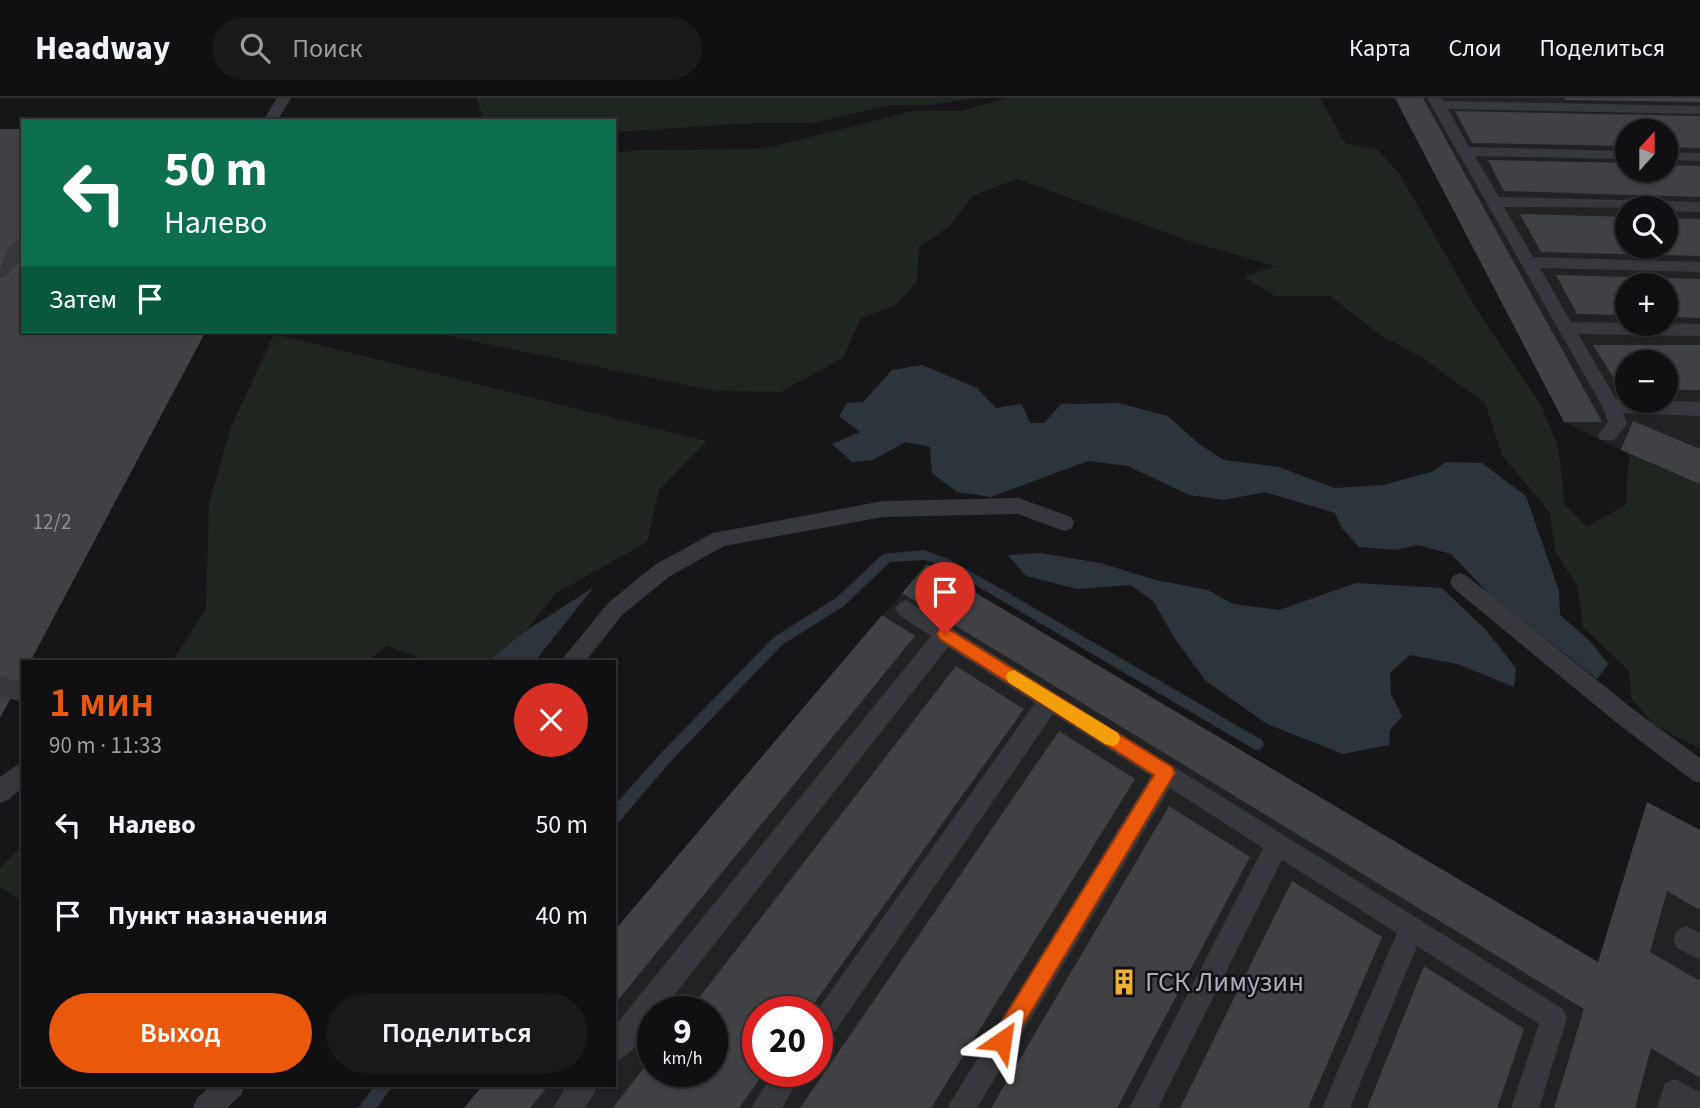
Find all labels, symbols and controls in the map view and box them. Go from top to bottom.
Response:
search box [212,17,702,80]
text: Headway [35,25,170,72]
icon: search [236,29,274,67]
text: Поиск [292,30,362,67]
text: Карта [1349,31,1411,66]
text: Слои [1449,31,1502,66]
text: Поделиться [1540,31,1665,66]
north arrow [1615,119,1678,182]
map controls [1615,119,1678,413]
text: 50 m [164,135,268,205]
icon: left [49,147,140,238]
button: search [1615,196,1678,259]
text: Налево [164,200,267,246]
button: + [1615,273,1678,336]
icon: arrive [131,280,169,318]
text: Затем [49,281,117,318]
button: − [1615,350,1678,413]
house number: 12/2 [33,507,71,537]
pin [915,562,975,634]
icon: arrive [926,573,964,611]
text: 1 мин [49,673,154,733]
button: close [514,683,588,757]
text: 90 m · 11:33 [49,729,162,762]
icon: left [49,806,87,844]
text: Налево [108,806,196,843]
text: 50 m [535,806,588,843]
icon: arrive [49,897,87,935]
text: Пункт назначения [108,897,328,934]
text: 40 m [535,897,588,934]
place label: ГСК Лимузин [1145,962,1304,1002]
building icon: ГСК Лимузин [1109,967,1139,997]
button: Выход [49,993,312,1073]
button: Поделиться [326,993,588,1073]
speed limit sign: 20 [742,996,833,1087]
position arrow [965,1004,1039,1078]
text: 9 [673,1007,692,1057]
text: km/h [663,1046,702,1071]

